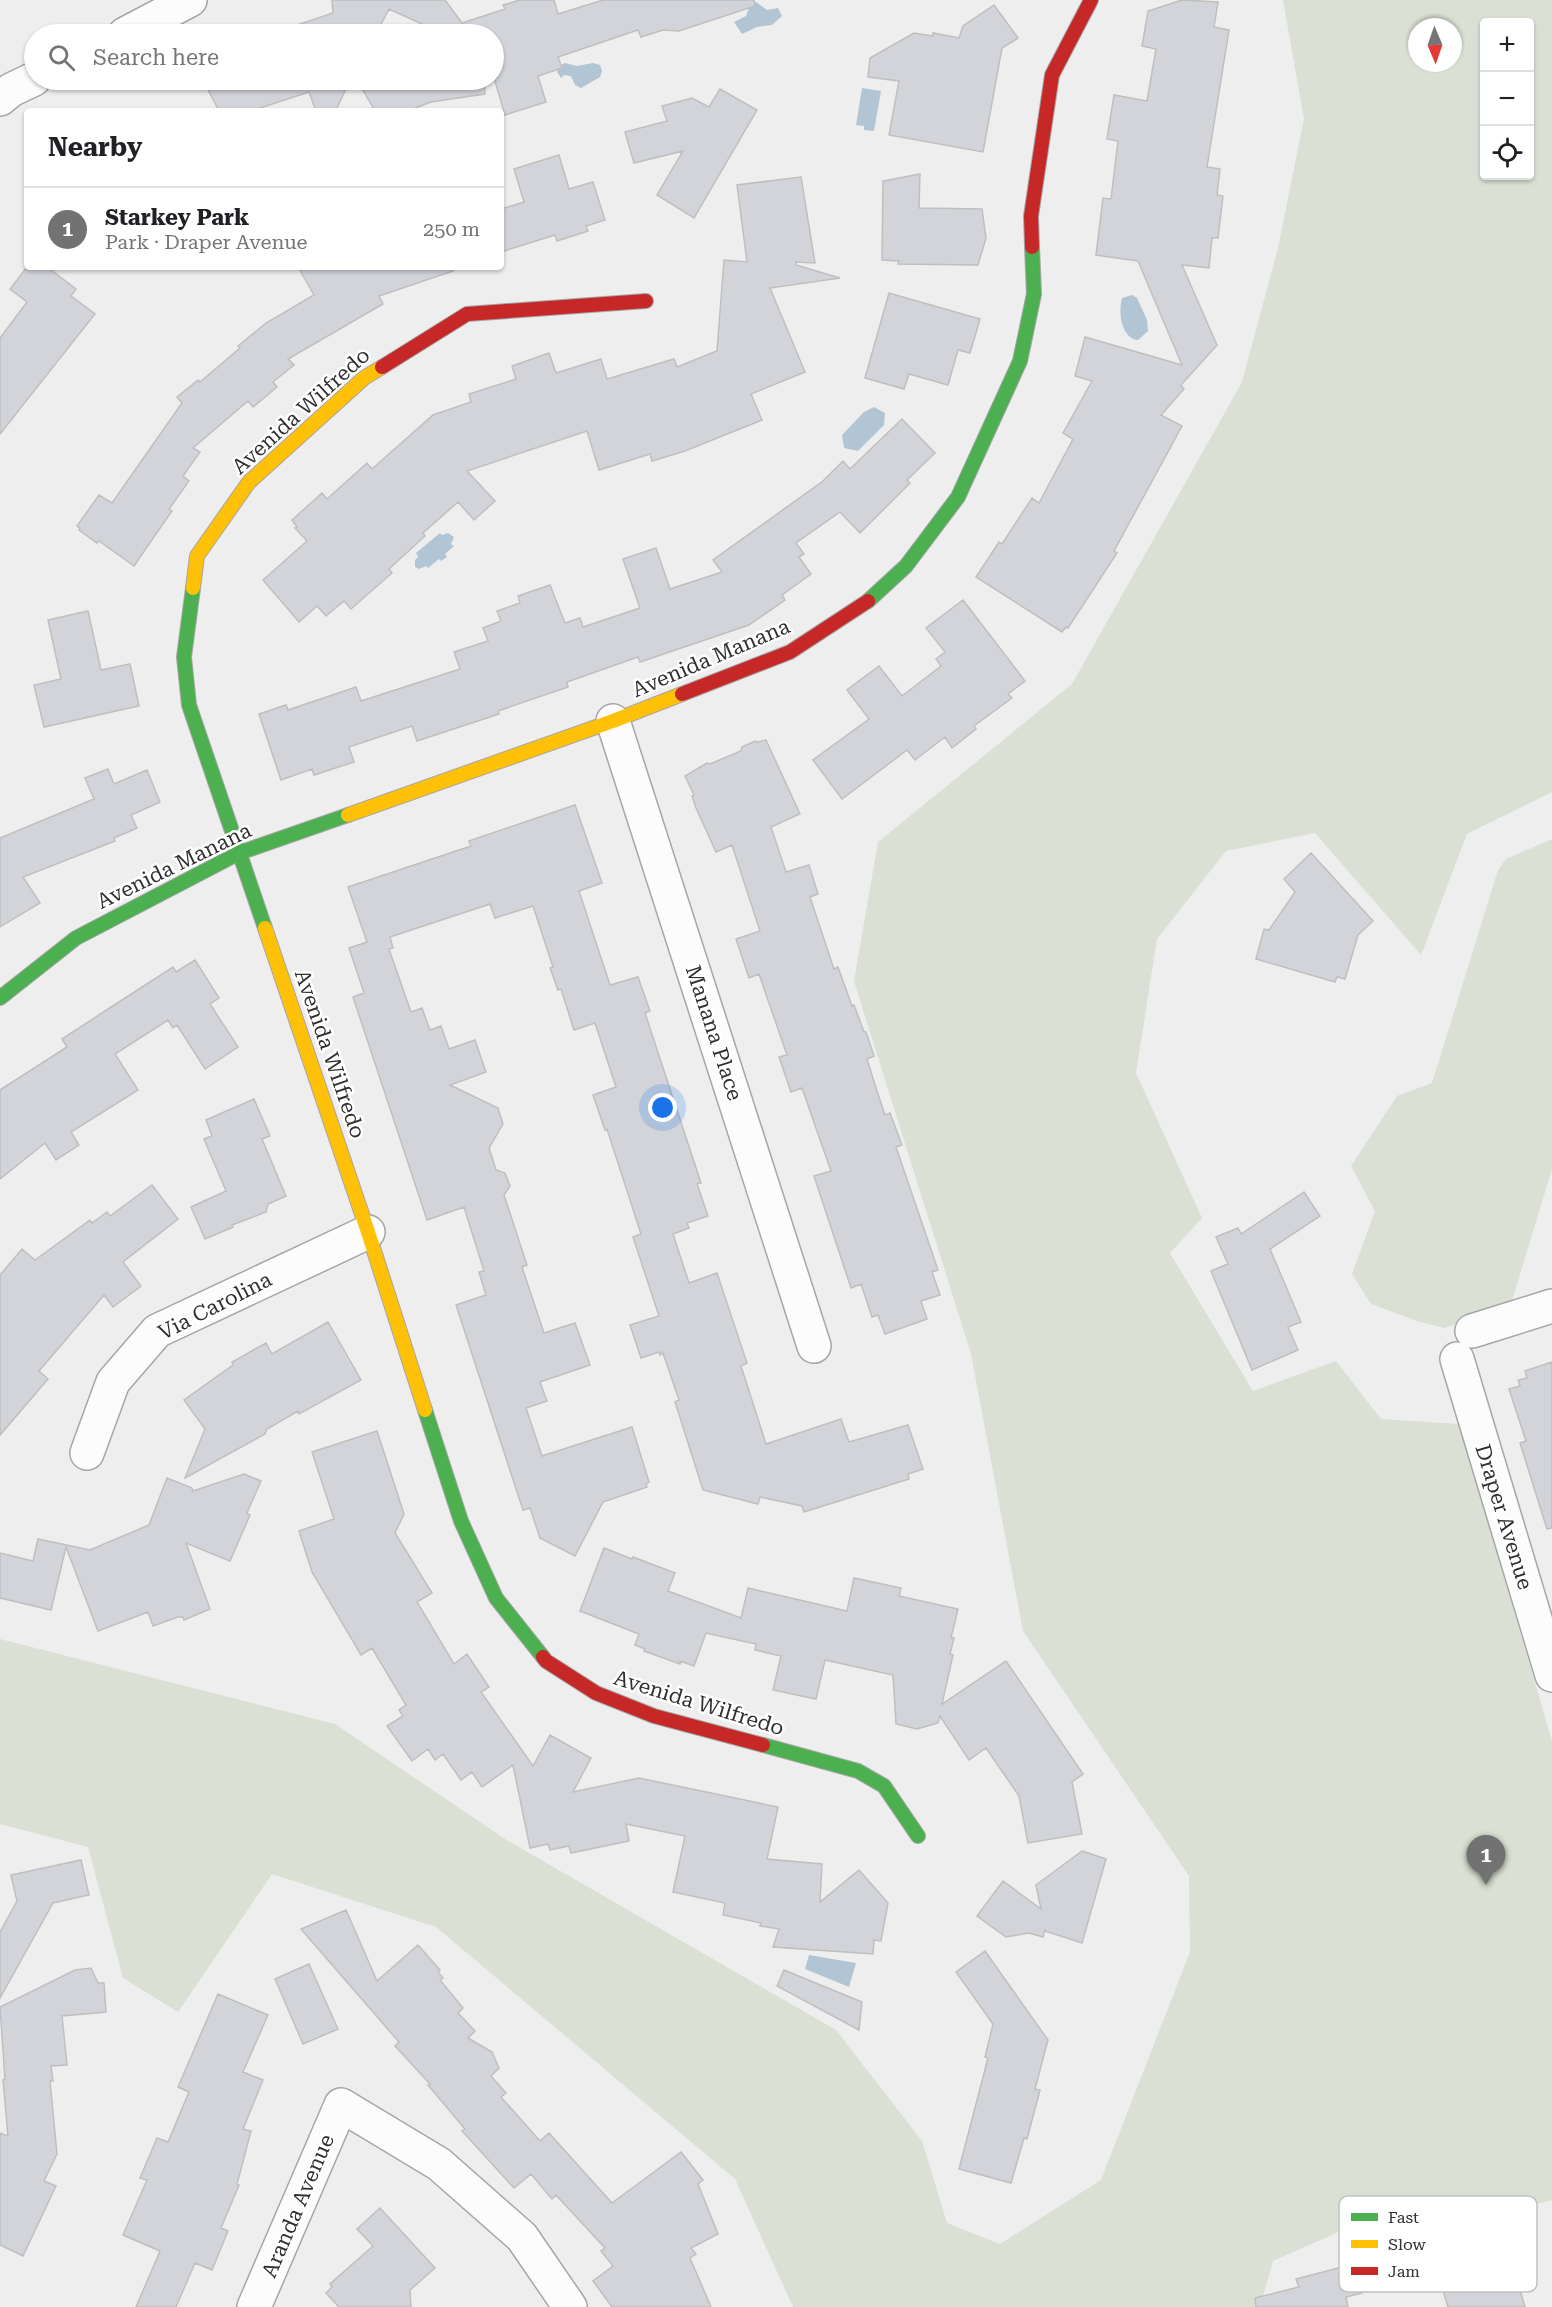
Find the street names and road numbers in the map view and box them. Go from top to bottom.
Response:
street label: Avenida Wilfredo [227,343,375,479]
street label: Avenida Manana [629,614,794,702]
street label: Avenida Manana [93,818,256,914]
street label: Manana Place [681,962,747,1104]
street label: Avenida Wilfredo [290,967,370,1141]
street label: Via Carolina [154,1267,276,1345]
street label: Draper Avenue [1471,1442,1537,1592]
street label: Avenida Wilfredo [611,1666,787,1740]
street label: Aranda Avenue [257,2131,339,2281]

